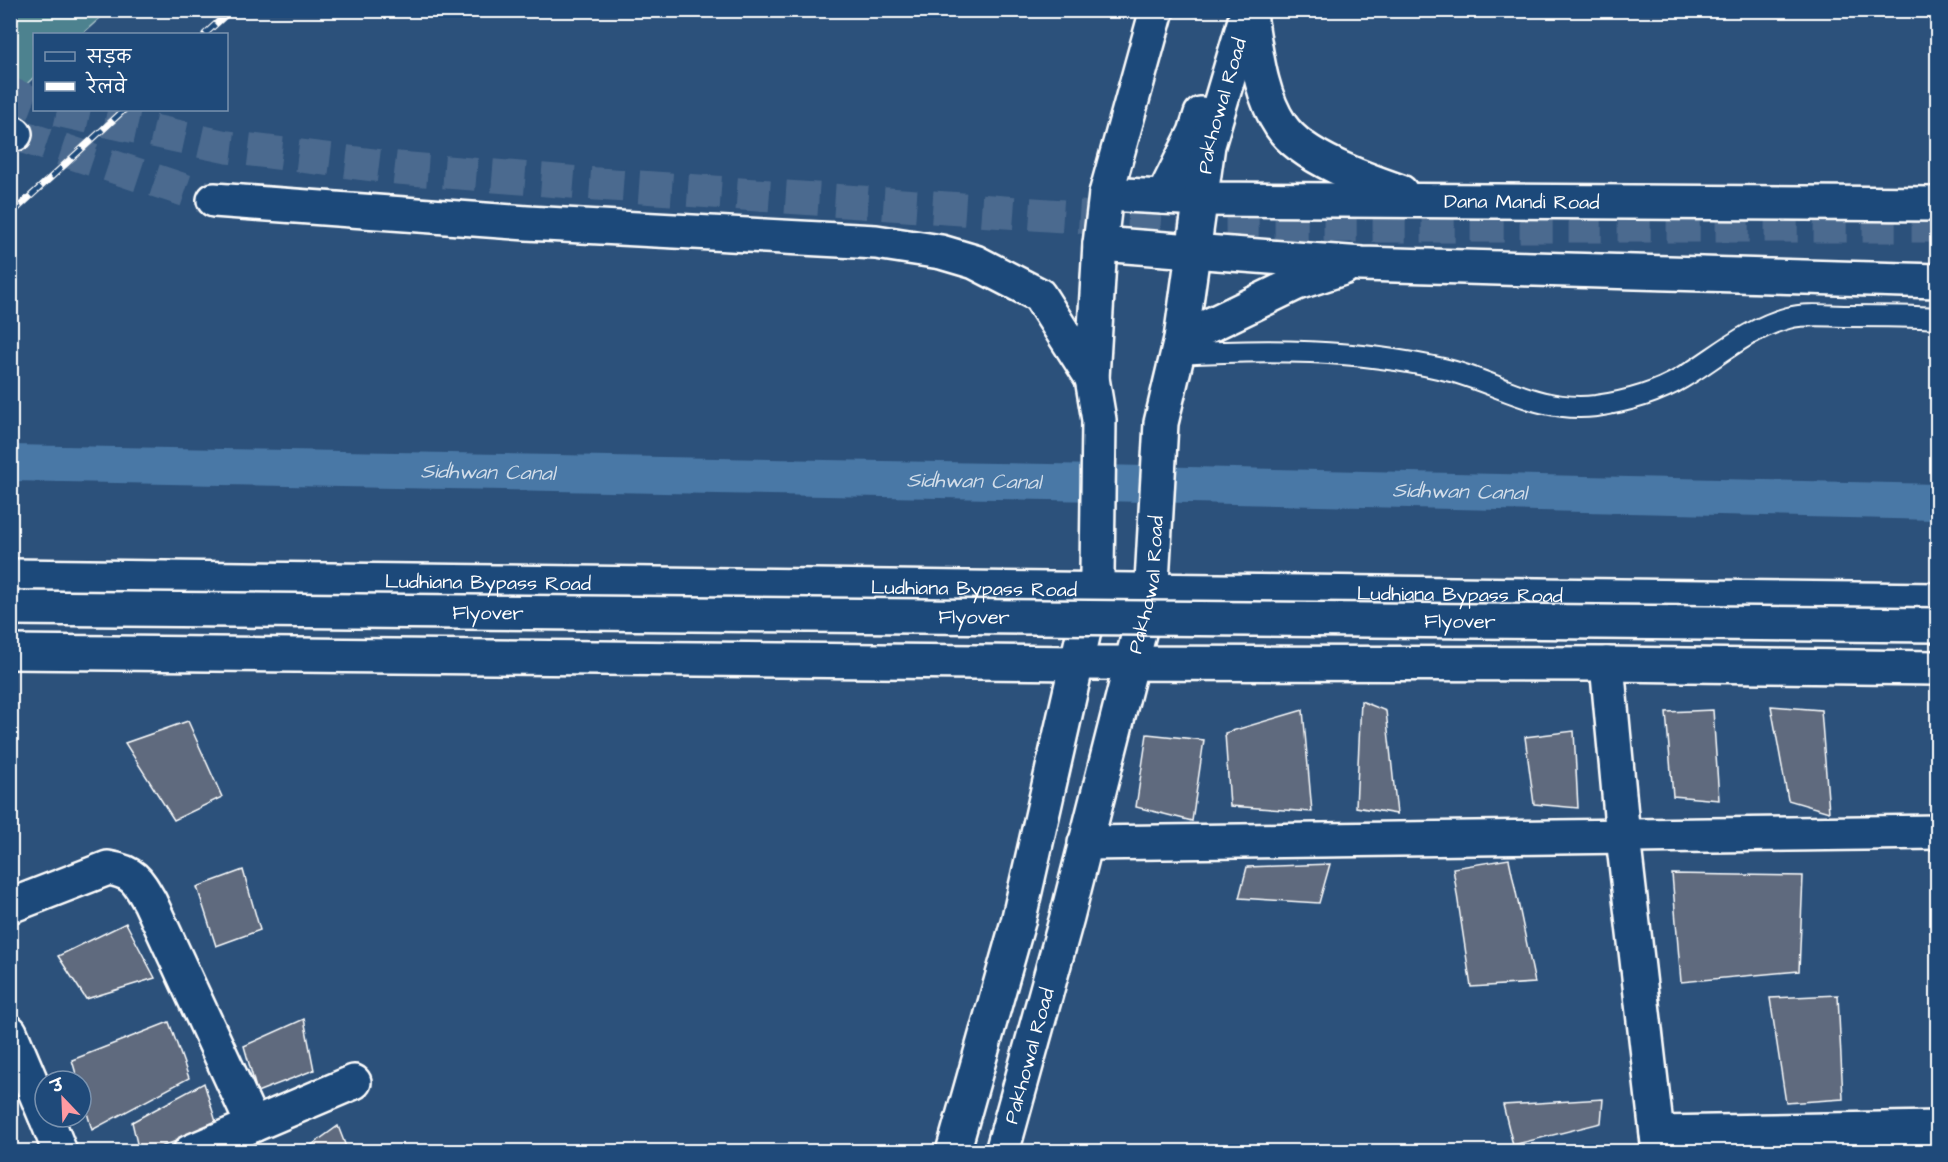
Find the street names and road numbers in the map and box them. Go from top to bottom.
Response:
street label: Pakhowal Road [1191,35,1254,176]
street label: Dana Mandi Road [1444,188,1600,217]
street label: Pakhowal Road [1121,515,1171,657]
street label: Ludhiana Bypass Road [385,568,591,598]
street label: Ludhiana Bypass Road [871,574,1077,604]
street label: Ludhiana Bypass Road [1357,580,1563,610]
street label: Flyover [452,599,524,628]
street label: Flyover [938,603,1010,632]
street label: Flyover [1424,607,1496,637]
street label: Pakhowal Road [997,985,1062,1127]

